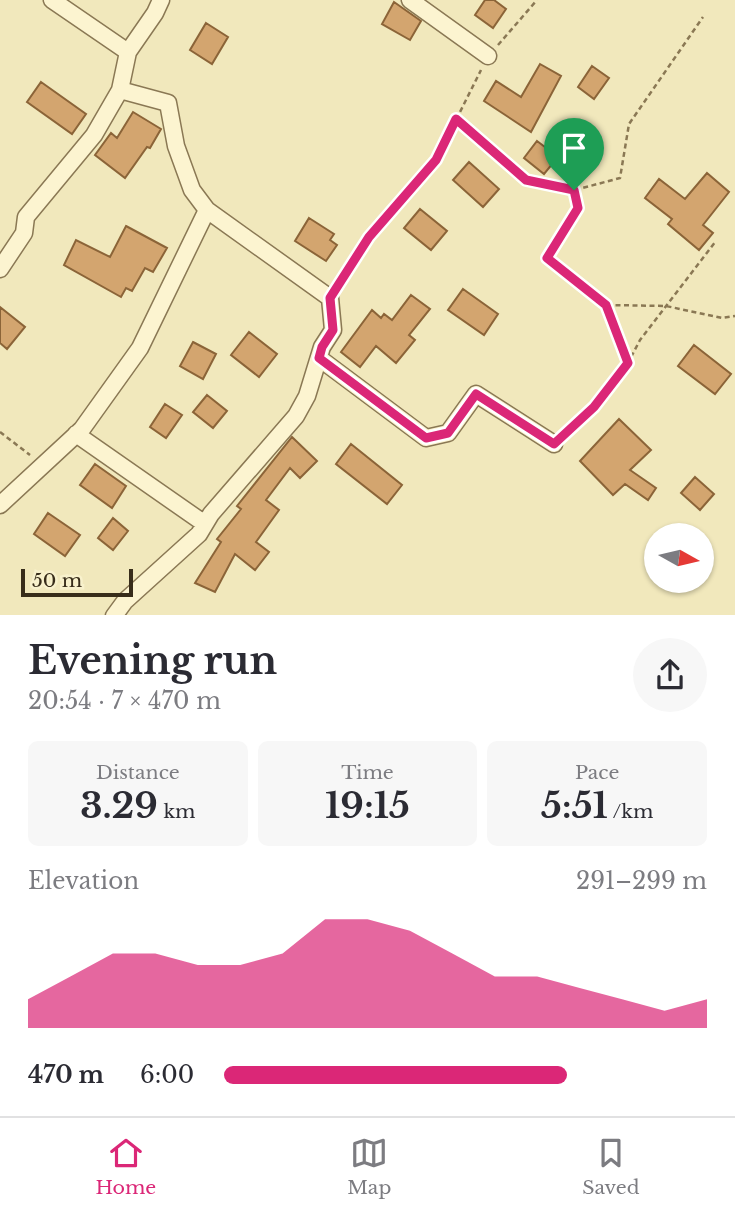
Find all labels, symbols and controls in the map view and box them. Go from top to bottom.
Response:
pin [544,118,604,190]
icon: arrive [555,129,593,167]
north arrow [644,523,714,593]
map controls [644,523,714,593]
scale bar [21,566,133,598]
text: 50 m [32,569,82,592]
text: Evening run [28,637,277,684]
button: share [633,638,707,712]
text: 20:54 · 7 × 470 m [28,687,221,715]
text: Distance [96,761,180,784]
text: Time [341,761,394,784]
text: Pace [575,761,619,784]
text: 3.29 [80,784,158,827]
text: 19:15 [325,784,410,827]
text: 5:51 [541,784,608,827]
text: km [158,800,195,823]
text: /km [608,800,653,823]
text: Elevation [28,867,139,895]
text: 291–299 m [576,867,707,895]
text: 470 m [28,1061,104,1089]
text: 6:00 [140,1061,194,1089]
tab: Home [95,1134,156,1199]
tab: Map [347,1134,391,1199]
tab: Saved [582,1134,640,1199]

